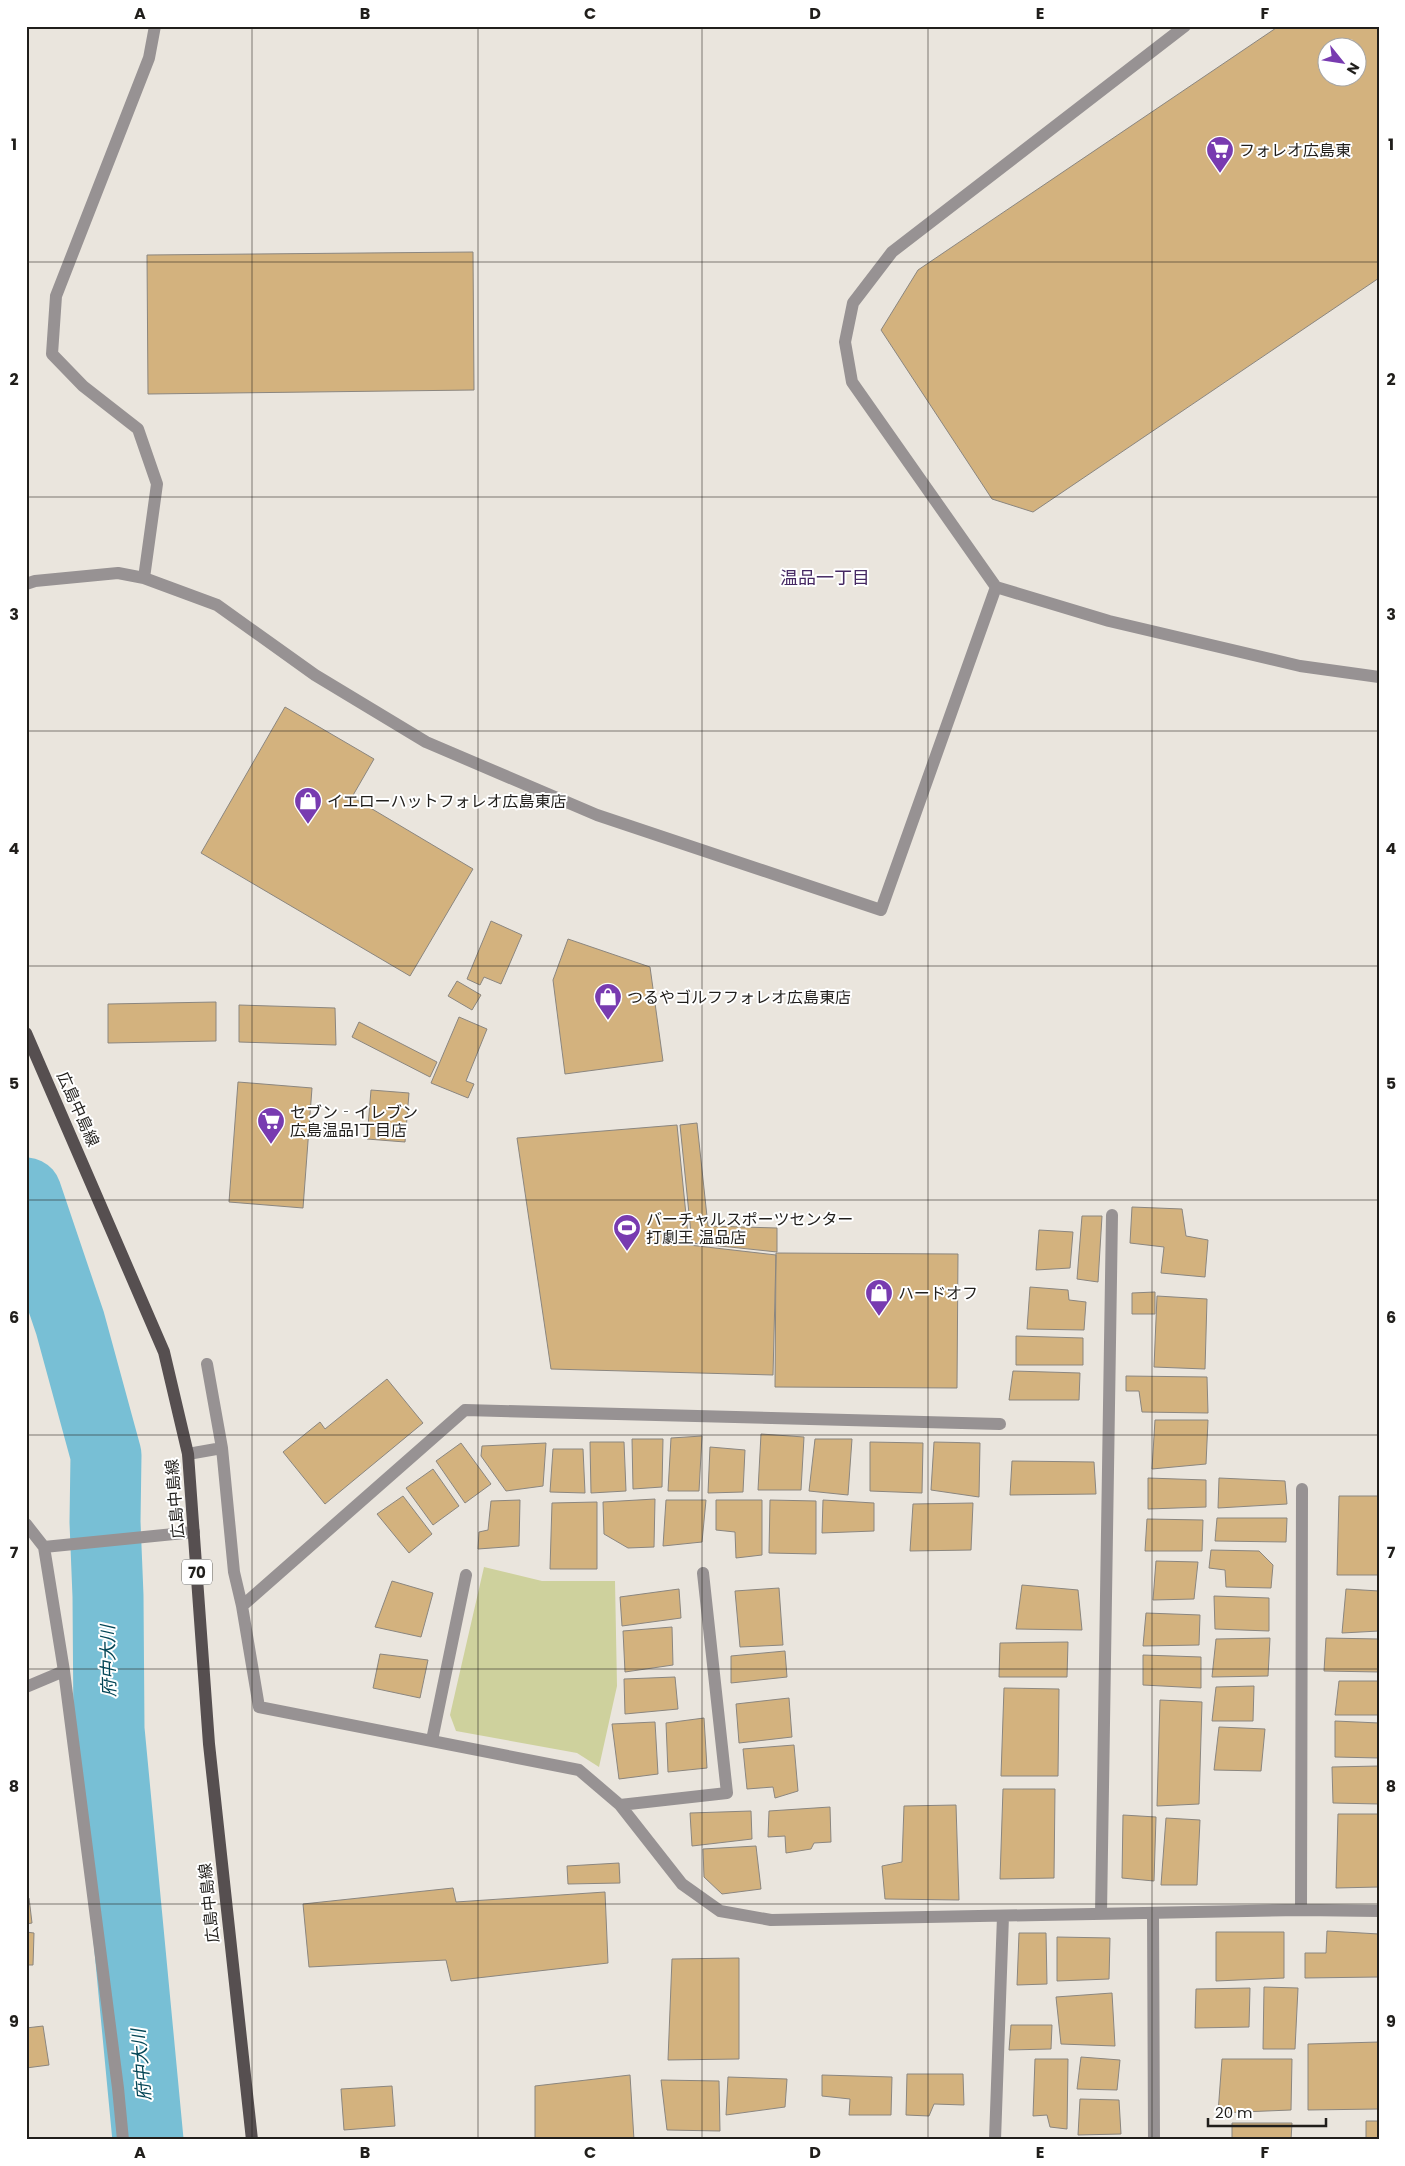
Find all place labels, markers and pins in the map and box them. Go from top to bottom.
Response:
supermarket icon: フォレオ広島東 [1205,135,1235,174]
place label: フォレオ広島東 [1239,139,1351,162]
shop icon: イエローハットフォレオ広島東店 [293,786,323,825]
place label: イエローハットフォレオ広島東店 [327,790,567,813]
shop icon: つるやゴルフフォレオ広島東店 [593,982,623,1021]
place label: つるやゴルフフォレオ広島東店 [627,986,851,1009]
place label: セブン‐イレブン 広島温品1丁目店 [290,1101,418,1142]
supermarket icon: セブン‐イレブン 広島温品1丁目店 [256,1106,286,1145]
place label: バーチャルスポーツセンター 打劇王 温品店 [646,1208,854,1249]
sports icon: バーチャルスポーツセンター 打劇王 温品店 [612,1213,642,1252]
shop icon: ハードオフ [864,1278,894,1317]
place label: ハードオフ [898,1282,978,1305]

